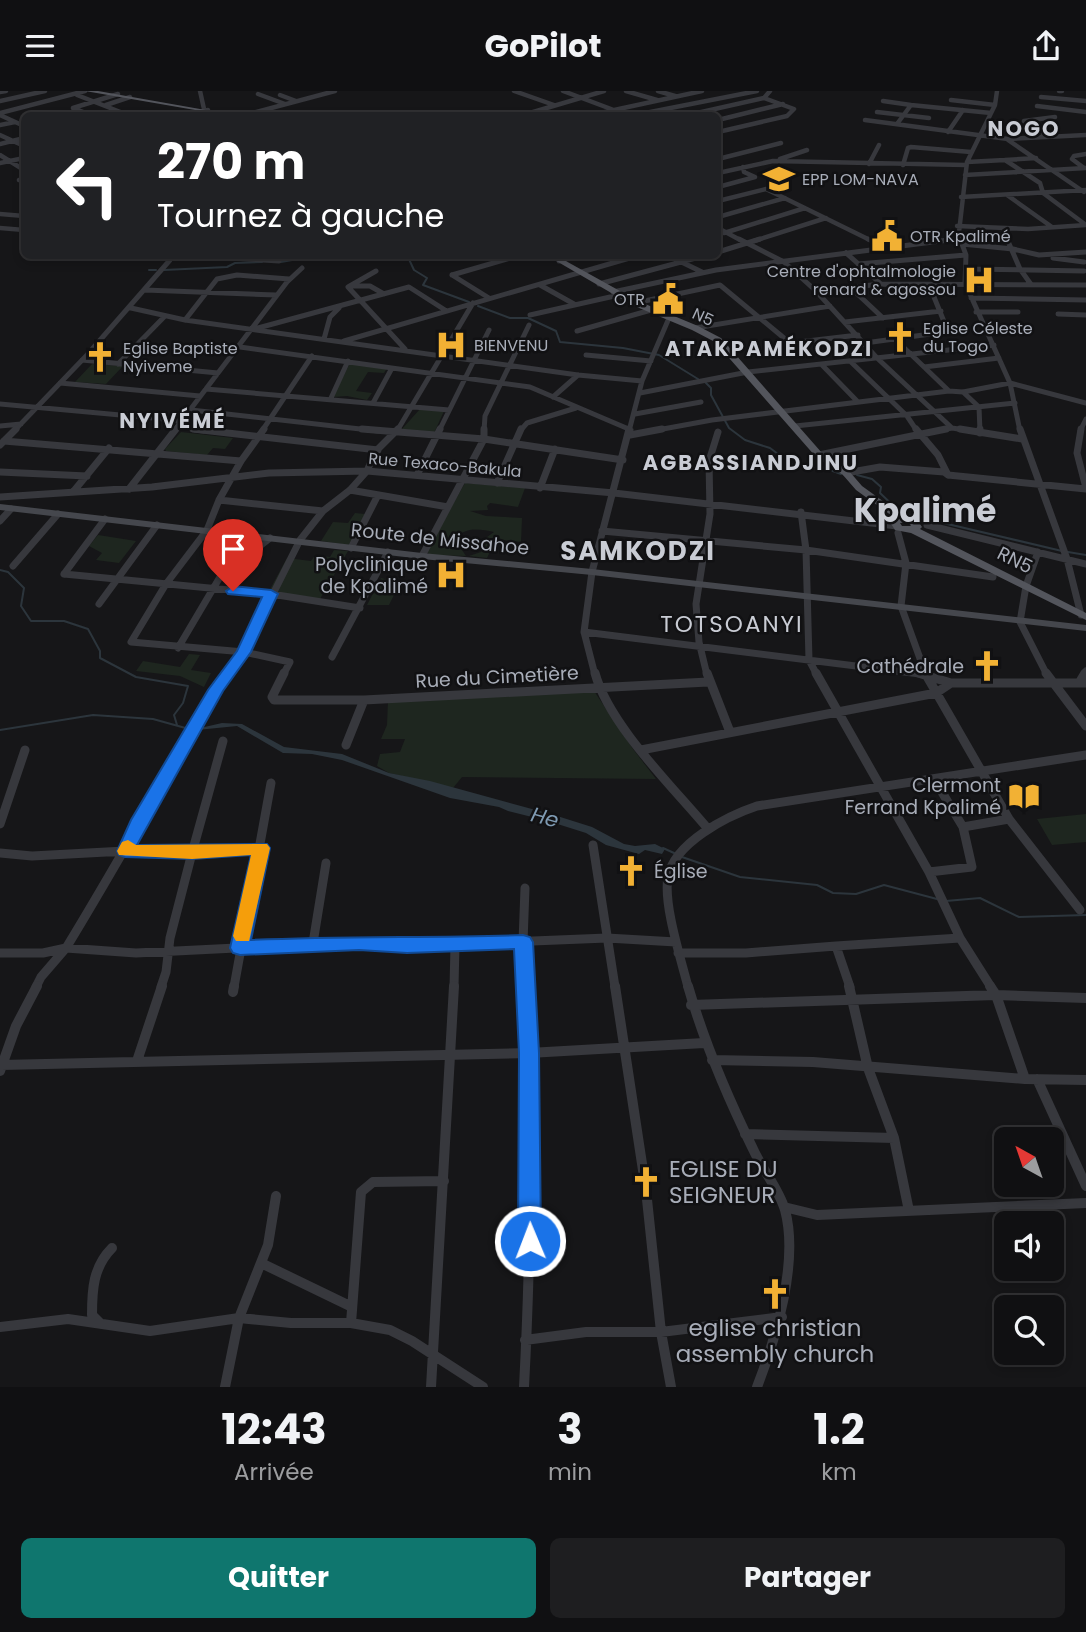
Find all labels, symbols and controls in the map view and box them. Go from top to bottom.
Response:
text: GoPilot [485,23,602,68]
icon: menu [21,27,59,65]
icon: share [1027,27,1065,65]
district label: NOGO [988,114,1060,143]
text: 270 m [157,128,305,196]
icon: left [42,140,133,231]
school or university icon: EPP LOM-NAVA [762,162,796,196]
place label: EPP LOM-NAVA [802,168,919,191]
text: Tournez à gauche [157,193,444,238]
public building icon: OTR Kpalimé [870,219,904,253]
place label: OTR Kpalimé [910,225,1011,248]
place label: Centre d'ophtalmologie renard & agossou [767,260,956,301]
hospital icon: Centre d'ophtalmologie renard & agossou [962,263,996,297]
public building icon: OTR [651,282,685,316]
place label: OTR [614,288,645,311]
street label: N5 [688,302,718,332]
place label: Eglise Céleste du Togo [923,317,1033,358]
church icon: Eglise Céleste du Togo [883,320,917,354]
hospital icon: BIENVENU [434,328,468,362]
place label: BIENVENU [474,334,548,357]
district label: ATAKPAMÉKODZI [665,334,873,363]
place label: Eglise Baptiste Nyiveme [123,337,238,378]
church icon: Eglise Baptiste Nyiveme [83,340,117,374]
district label: NYIVÉMÉ [119,406,227,435]
street label: Rue Texaco-Bakula [367,447,523,483]
district label: AGBASSIANDJINU [643,448,859,477]
district label: Kpalimé [854,487,996,534]
street label: Route de Missahoe [350,516,530,562]
pin [203,519,263,591]
icon: arrive [214,530,252,568]
district label: SAMKODZI [560,533,716,569]
street label: RN5 [992,540,1038,580]
place label: Polyclinique de Kpalimé [315,551,428,600]
hospital icon: Polyclinique de Kpalimé [434,558,468,592]
district label: TOTSOANYI [660,608,804,640]
church icon: Cathédrale [970,649,1004,683]
place label: Cathédrale [856,653,964,680]
street label: Rue du Cimetière [415,659,579,695]
place label: Clermont Ferrand Kpalimé [845,772,1001,821]
library icon: Clermont Ferrand Kpalimé [1007,779,1041,813]
water label: He [528,799,562,835]
church icon: Église [614,854,648,888]
place label: Église [654,858,708,885]
north arrow [994,1127,1064,1197]
map controls [994,1127,1064,1365]
place label: EGLISE DU SEIGNEUR [669,1153,778,1211]
church icon: EGLISE DU SEIGNEUR [629,1165,663,1199]
position arrow [493,1204,567,1278]
button: sound [994,1211,1064,1281]
church icon: eglise christian assembly church [758,1277,792,1311]
button: search [994,1295,1064,1365]
place label: eglise christian assembly church [676,1312,874,1370]
text: 12:43 [221,1400,327,1459]
text: 3 [557,1400,583,1459]
text: 1.2 [813,1400,865,1459]
text: Arrivée [234,1456,314,1488]
text: min [548,1456,592,1488]
text: km [821,1456,857,1488]
button: Quitter [21,1538,536,1618]
button: Partager [550,1538,1065,1618]

